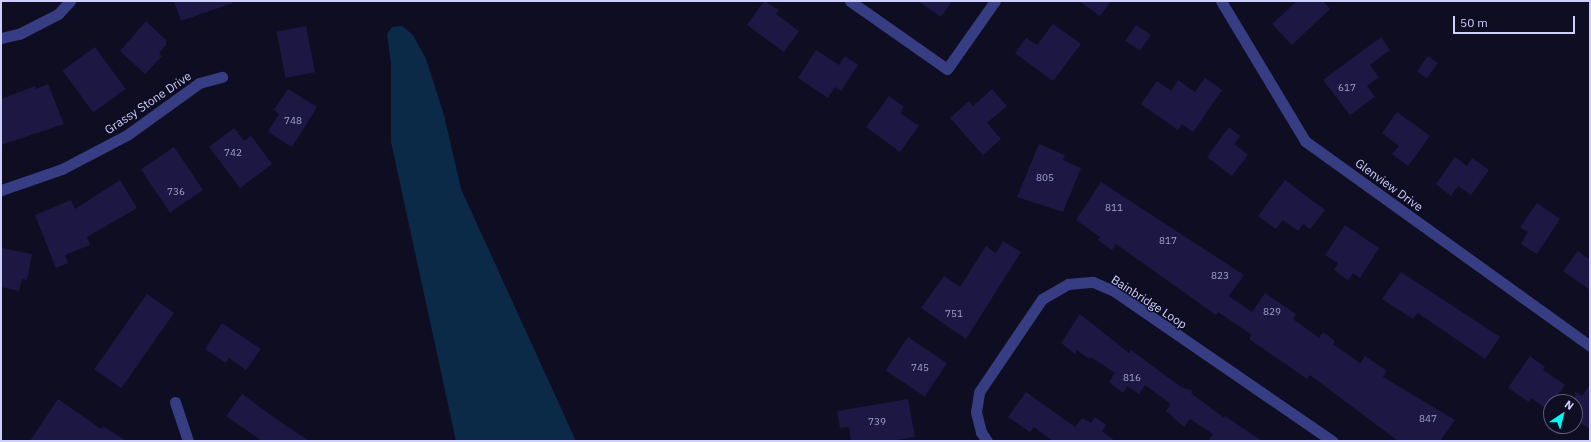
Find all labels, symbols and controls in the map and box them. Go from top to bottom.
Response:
scale bar [1455,8,1577,34]
text: 50 m [1460,15,1488,30]
street label: Grassy Stone Drive [102,69,194,137]
house number: 617 [1338,82,1356,94]
house number: 748 [284,115,302,127]
house number: 742 [224,147,242,159]
street label: Glenview Drive [1352,156,1426,214]
house number: 805 [1036,172,1054,184]
house number: 736 [167,186,185,198]
house number: 811 [1105,202,1123,214]
house number: 817 [1159,235,1177,247]
house number: 823 [1211,270,1229,282]
street label: Bainbridge Loop [1108,272,1190,332]
house number: 829 [1263,306,1281,318]
house number: 751 [945,308,963,320]
house number: 745 [911,362,929,374]
house number: 816 [1123,372,1141,384]
north arrow [1543,394,1583,434]
text: N [1562,397,1577,413]
house number: 847 [1419,413,1437,425]
house number: 739 [868,416,886,428]

